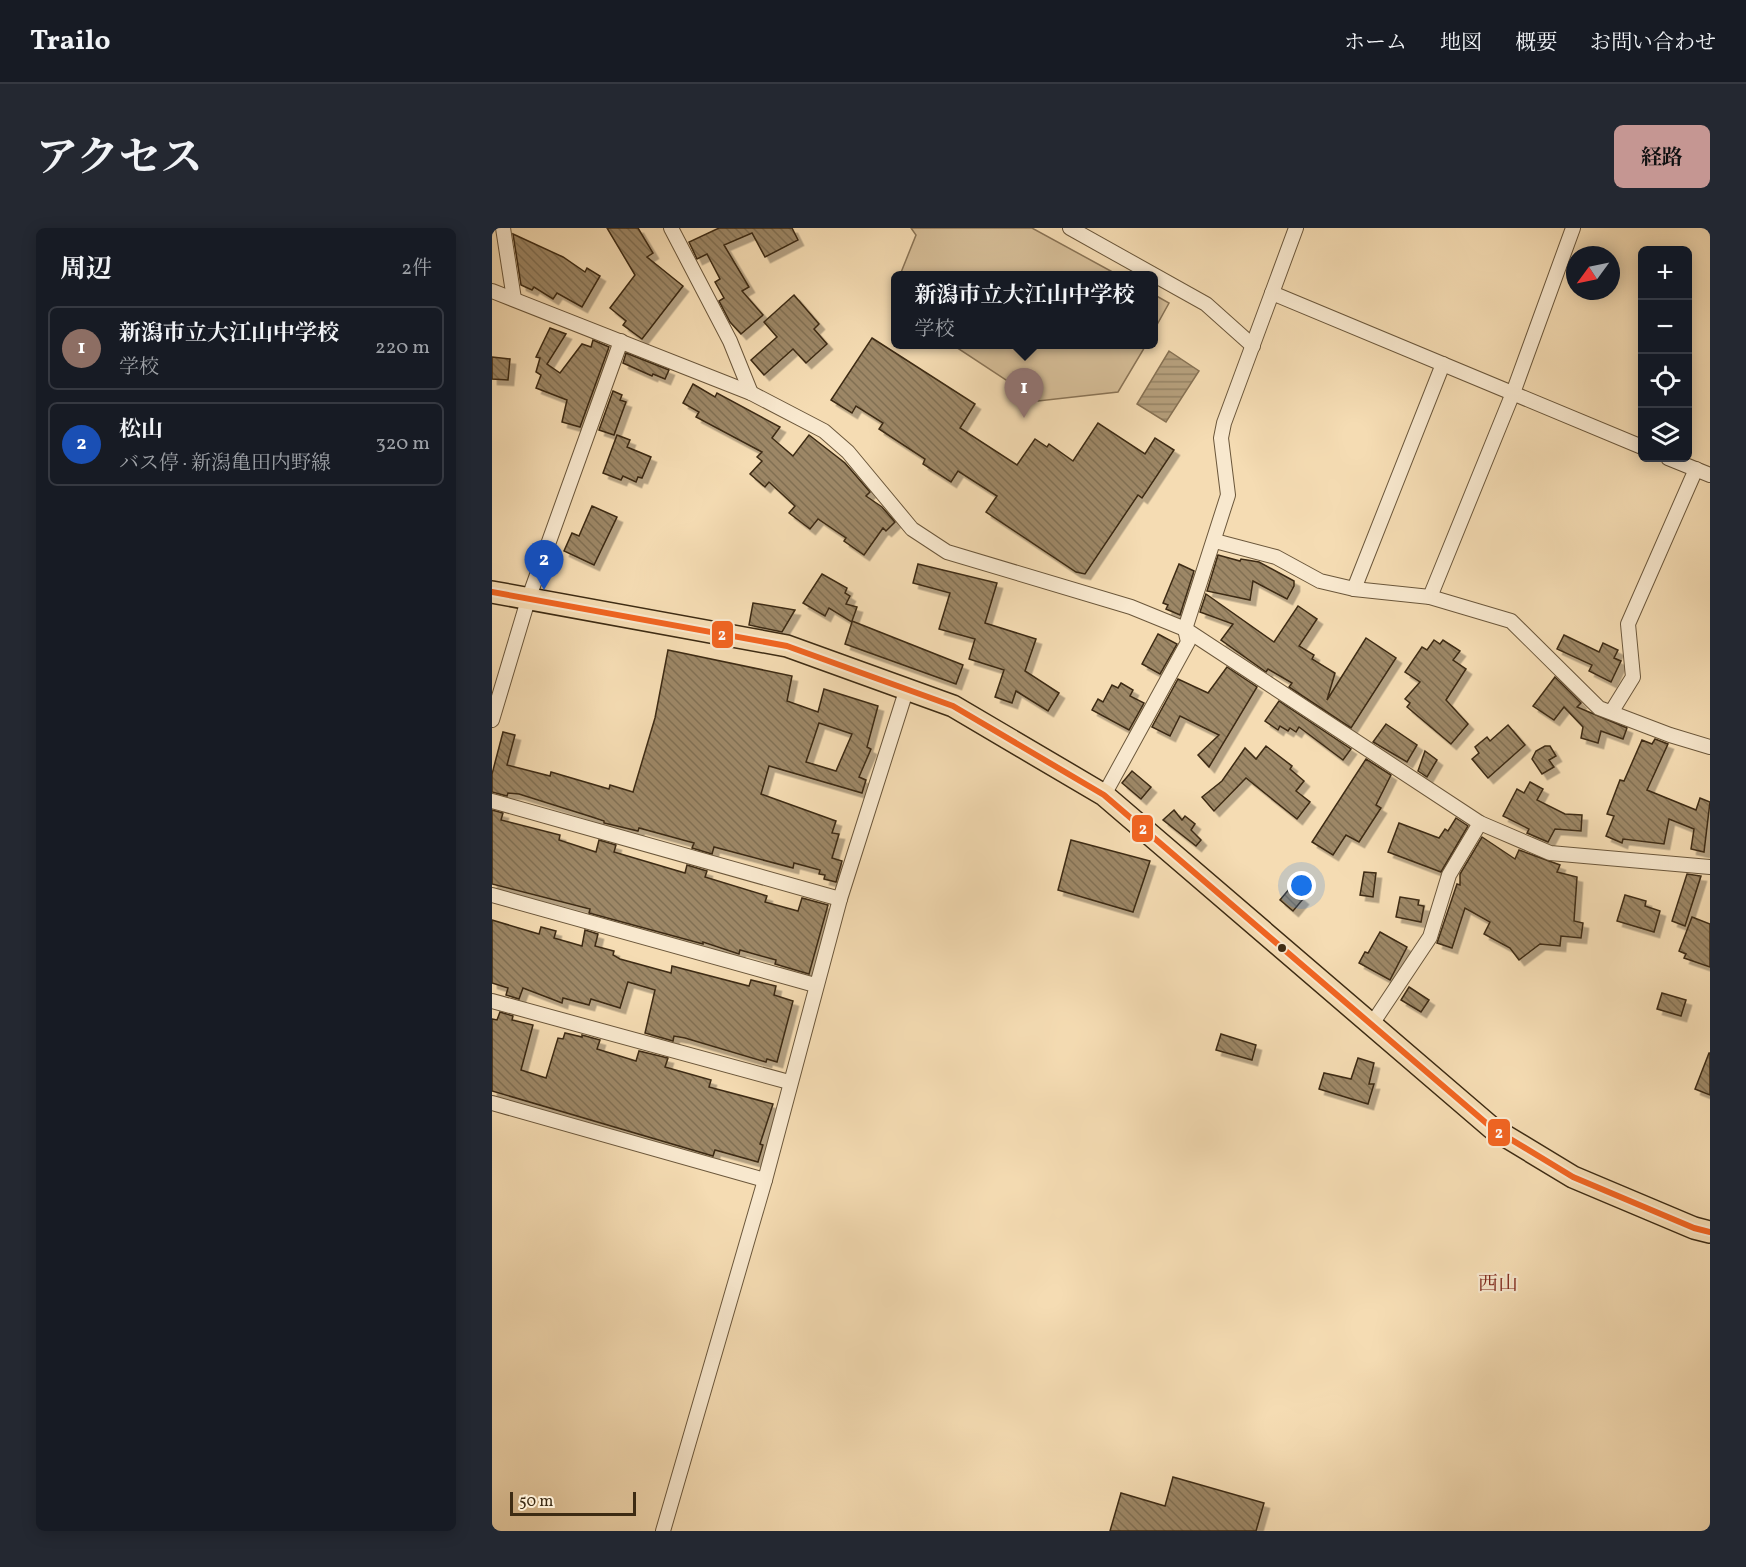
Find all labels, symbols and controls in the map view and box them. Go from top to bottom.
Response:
text: Trailo [30,22,111,61]
text: ホーム [1344,29,1407,58]
text: 地図 [1440,29,1482,58]
text: 概要 [1515,29,1557,58]
text: お問い合わせ [1590,29,1716,58]
button: 経路 [1614,125,1710,188]
text: アクセス [36,131,203,190]
north arrow [1566,246,1620,300]
map controls [1638,246,1692,462]
button: + [1638,246,1692,300]
text: 周辺 [60,252,112,288]
text: 2件 [401,255,432,283]
popup [891,271,1158,349]
text: 新潟市立大江山中学校 [914,281,1135,312]
button: − [1638,300,1692,354]
text: 学校 [914,316,954,344]
text: 新潟市立大江山中学校 [119,319,339,350]
text: 1 [77,334,86,362]
text: 220 m [375,334,430,362]
text: 学校 [119,354,159,382]
button: locate [1638,354,1692,408]
pin: 1 [1004,368,1044,418]
button: layers [1638,408,1692,462]
text: 松山 [119,415,163,446]
text: 2 [76,430,87,458]
text: 320 m [375,430,430,458]
text: バス停 · 新潟亀田内野線 [119,450,331,478]
pin: 2 [524,540,564,590]
line badge: 2 [711,620,734,649]
text: 2 [718,625,726,647]
line badge: 2 [1131,814,1154,843]
text: 2 [1139,819,1147,841]
your location [1287,871,1316,900]
unlabelled marker [1276,942,1288,954]
line badge: 2 [1487,1118,1511,1147]
text: 2 [1495,1123,1503,1145]
district label: 西山 [1478,1271,1518,1299]
scale bar [510,1489,636,1516]
text: 50 m [519,1491,553,1513]

